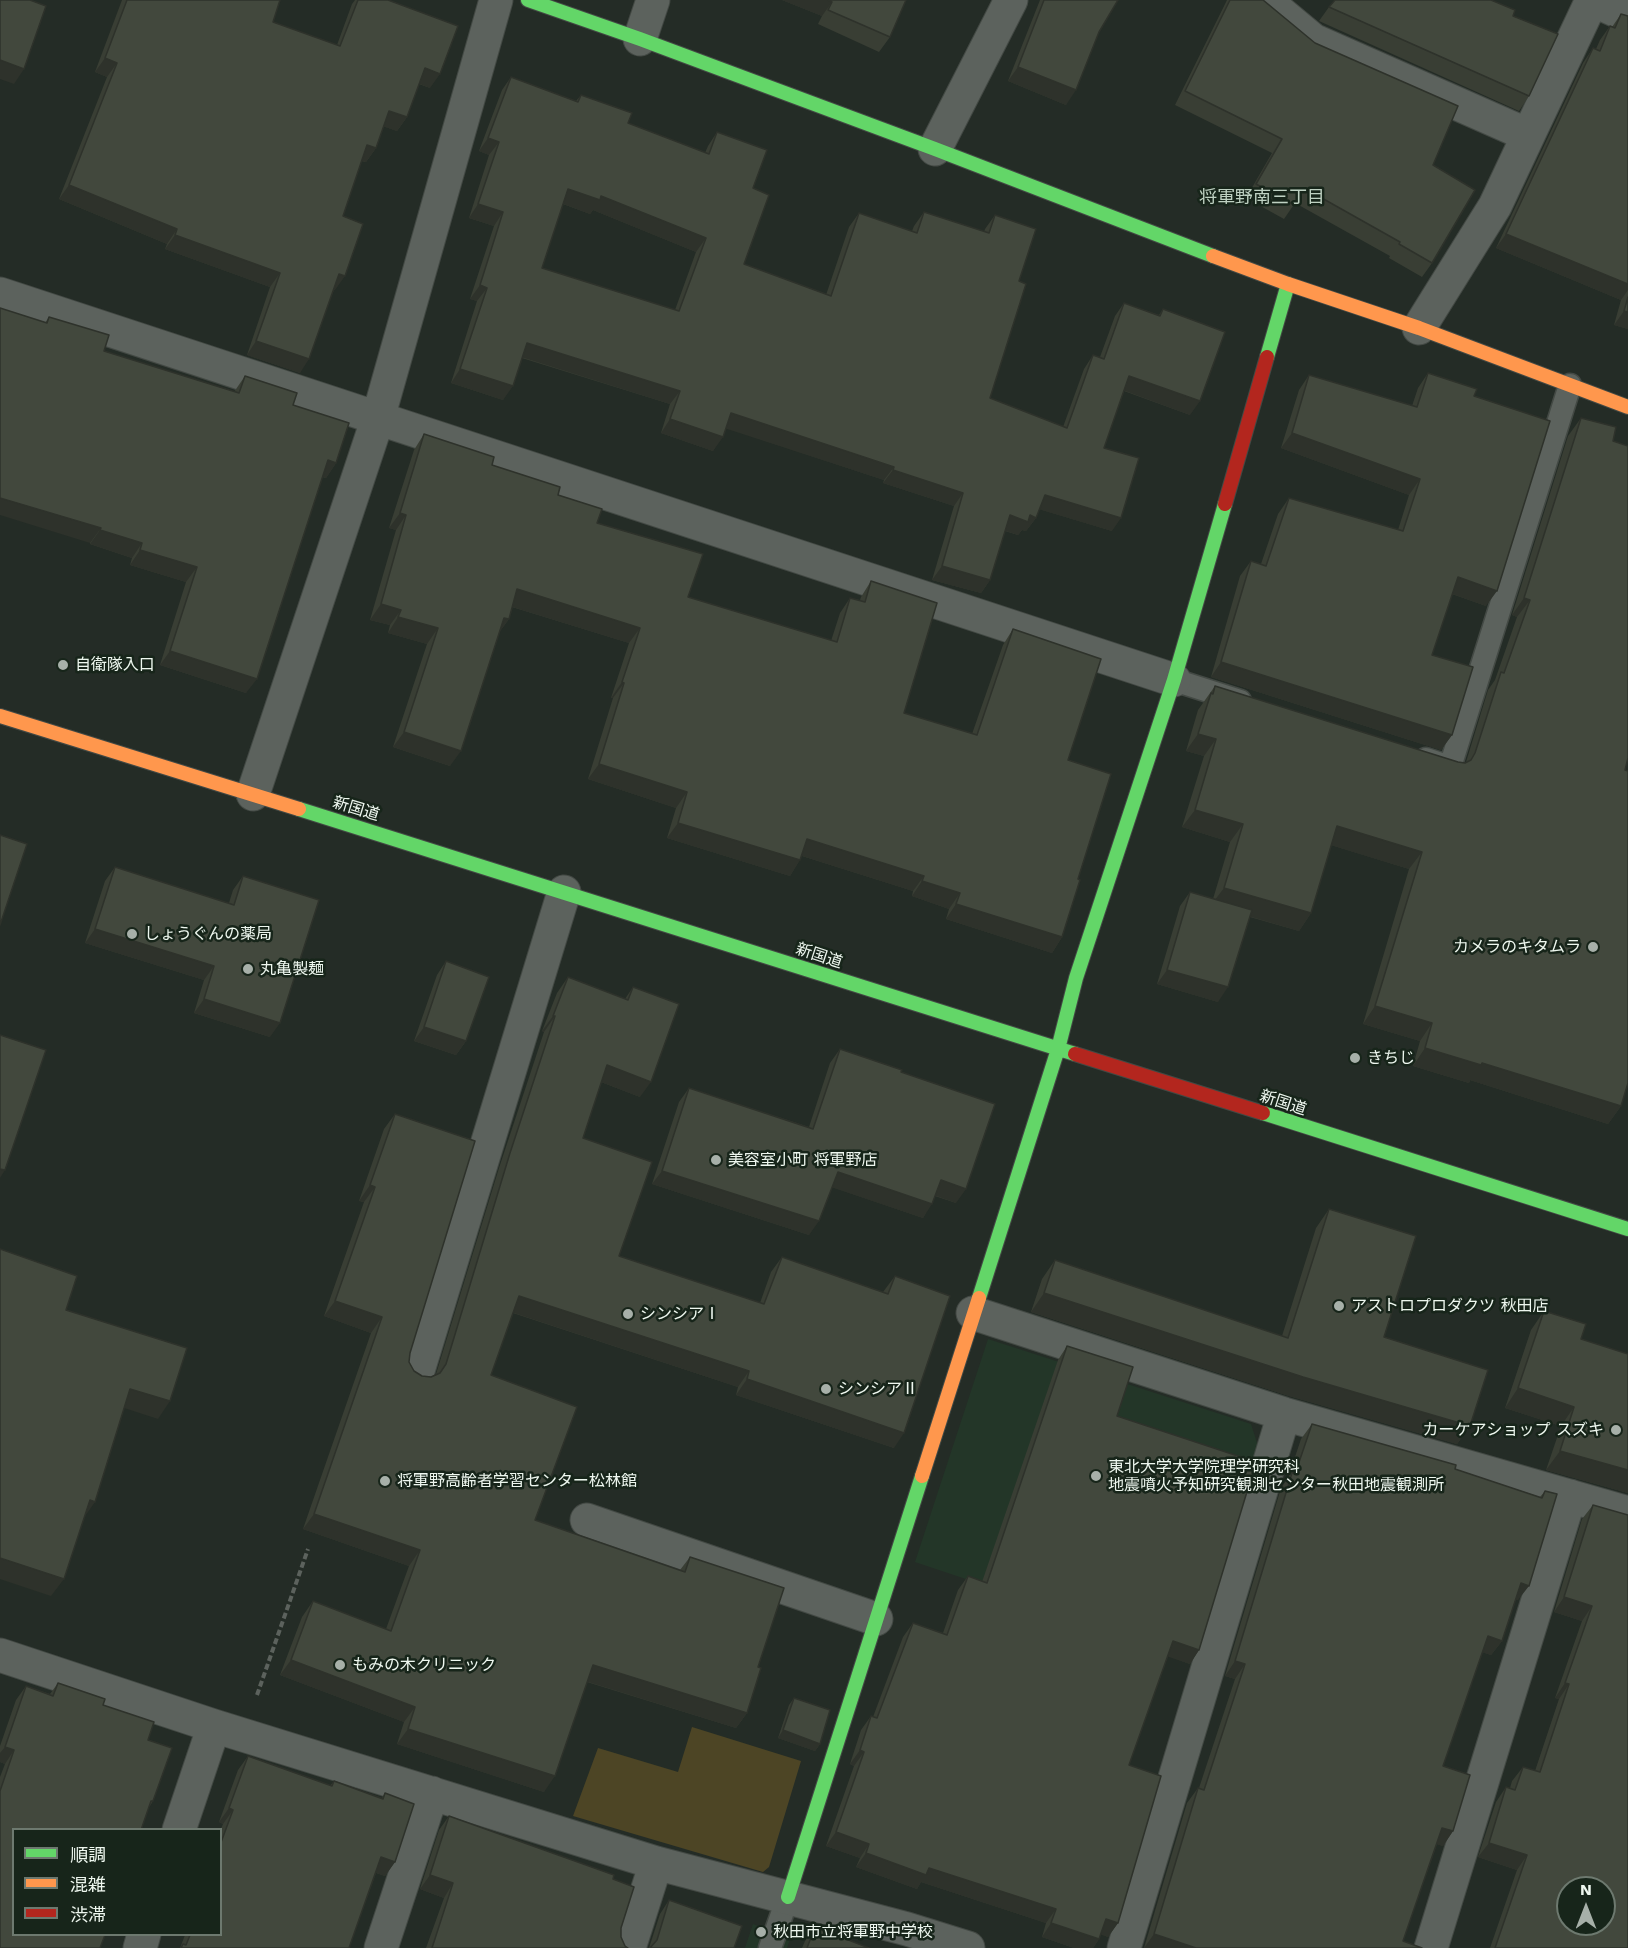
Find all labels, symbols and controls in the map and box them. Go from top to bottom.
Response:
district label: 将軍野南三丁目 [1199,187,1325,209]
place label: 自衛隊入口 [75,655,155,675]
marker: 自衛隊入口 [56,658,70,672]
street label: 新国道 [330,793,382,825]
place label: しょうぐんの薬局 [144,924,272,944]
marker: しょうぐんの薬局 [125,927,139,941]
place label: カメラのキタムラ [1453,937,1581,957]
street label: 新国道 [793,939,845,973]
marker: カメラのキタムラ [1586,940,1600,954]
place label: 丸亀製麺 [260,959,324,979]
marker: 丸亀製麺 [241,962,255,976]
place label: きちじ [1367,1048,1415,1068]
marker: きちじ [1348,1051,1362,1065]
street label: 新国道 [1257,1086,1309,1120]
place label: 美容室小町 将軍野店 [728,1150,877,1170]
marker: 美容室小町 将軍野店 [709,1153,723,1167]
place label: アストロプロダクツ 秋田店 [1351,1296,1548,1316]
marker: アストロプロダクツ 秋田店 [1332,1299,1346,1313]
place label: シンシアⅠ [640,1304,720,1324]
marker: シンシアⅠ [621,1307,635,1321]
place label: シンシアⅡ [838,1379,918,1399]
marker: シンシアⅡ [819,1382,833,1396]
place label: カーケアショップ スズキ [1423,1420,1604,1440]
marker: カーケアショップ スズキ [1609,1423,1623,1437]
place label: 東北大学大学院理学研究科 地震噴火予知研究観測センター秋田地震観測所 [1108,1457,1444,1495]
marker: 東北大学大学院理学研究科 地震噴火予知研究観測センター秋田地震観測所 [1089,1469,1103,1483]
place label: 将軍野高齢者学習センター松林館 [397,1471,637,1491]
marker: 将軍野高齢者学習センター松林館 [378,1474,392,1488]
place label: もみの木クリニック [352,1655,496,1675]
marker: もみの木クリニック [333,1658,347,1672]
legend [12,1828,222,1936]
text: 順調 [70,1844,106,1865]
text: 混雑 [70,1874,106,1895]
north arrow [1556,1876,1616,1936]
text: N [1580,1880,1592,1899]
text: 渋滞 [70,1904,106,1925]
place label: 秋田市立将軍野中学校 [773,1922,933,1942]
marker: 秋田市立将軍野中学校 [754,1925,768,1939]

